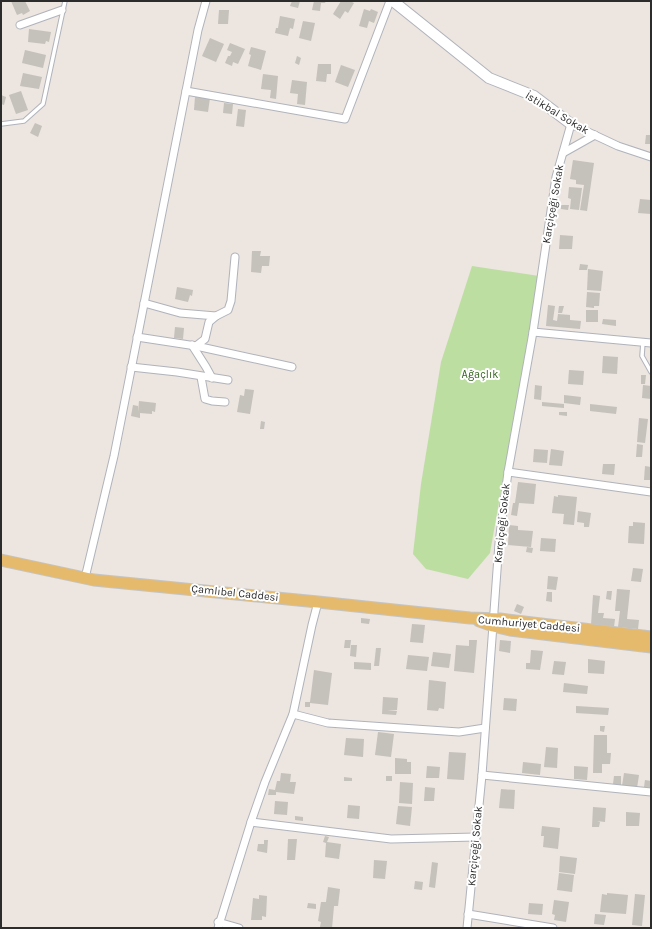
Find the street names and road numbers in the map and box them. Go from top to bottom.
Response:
street label: İstikbal Sokak [523,88,592,137]
street label: Karçiçeği Sokak [540,163,566,245]
street label: Karçiçeği Sokak [491,482,513,564]
street label: Çamlıbel Caddesi [191,582,279,604]
street label: Cumhuriyet Caddesi [477,613,581,635]
street label: Karçiçeği Sokak [465,805,485,887]

